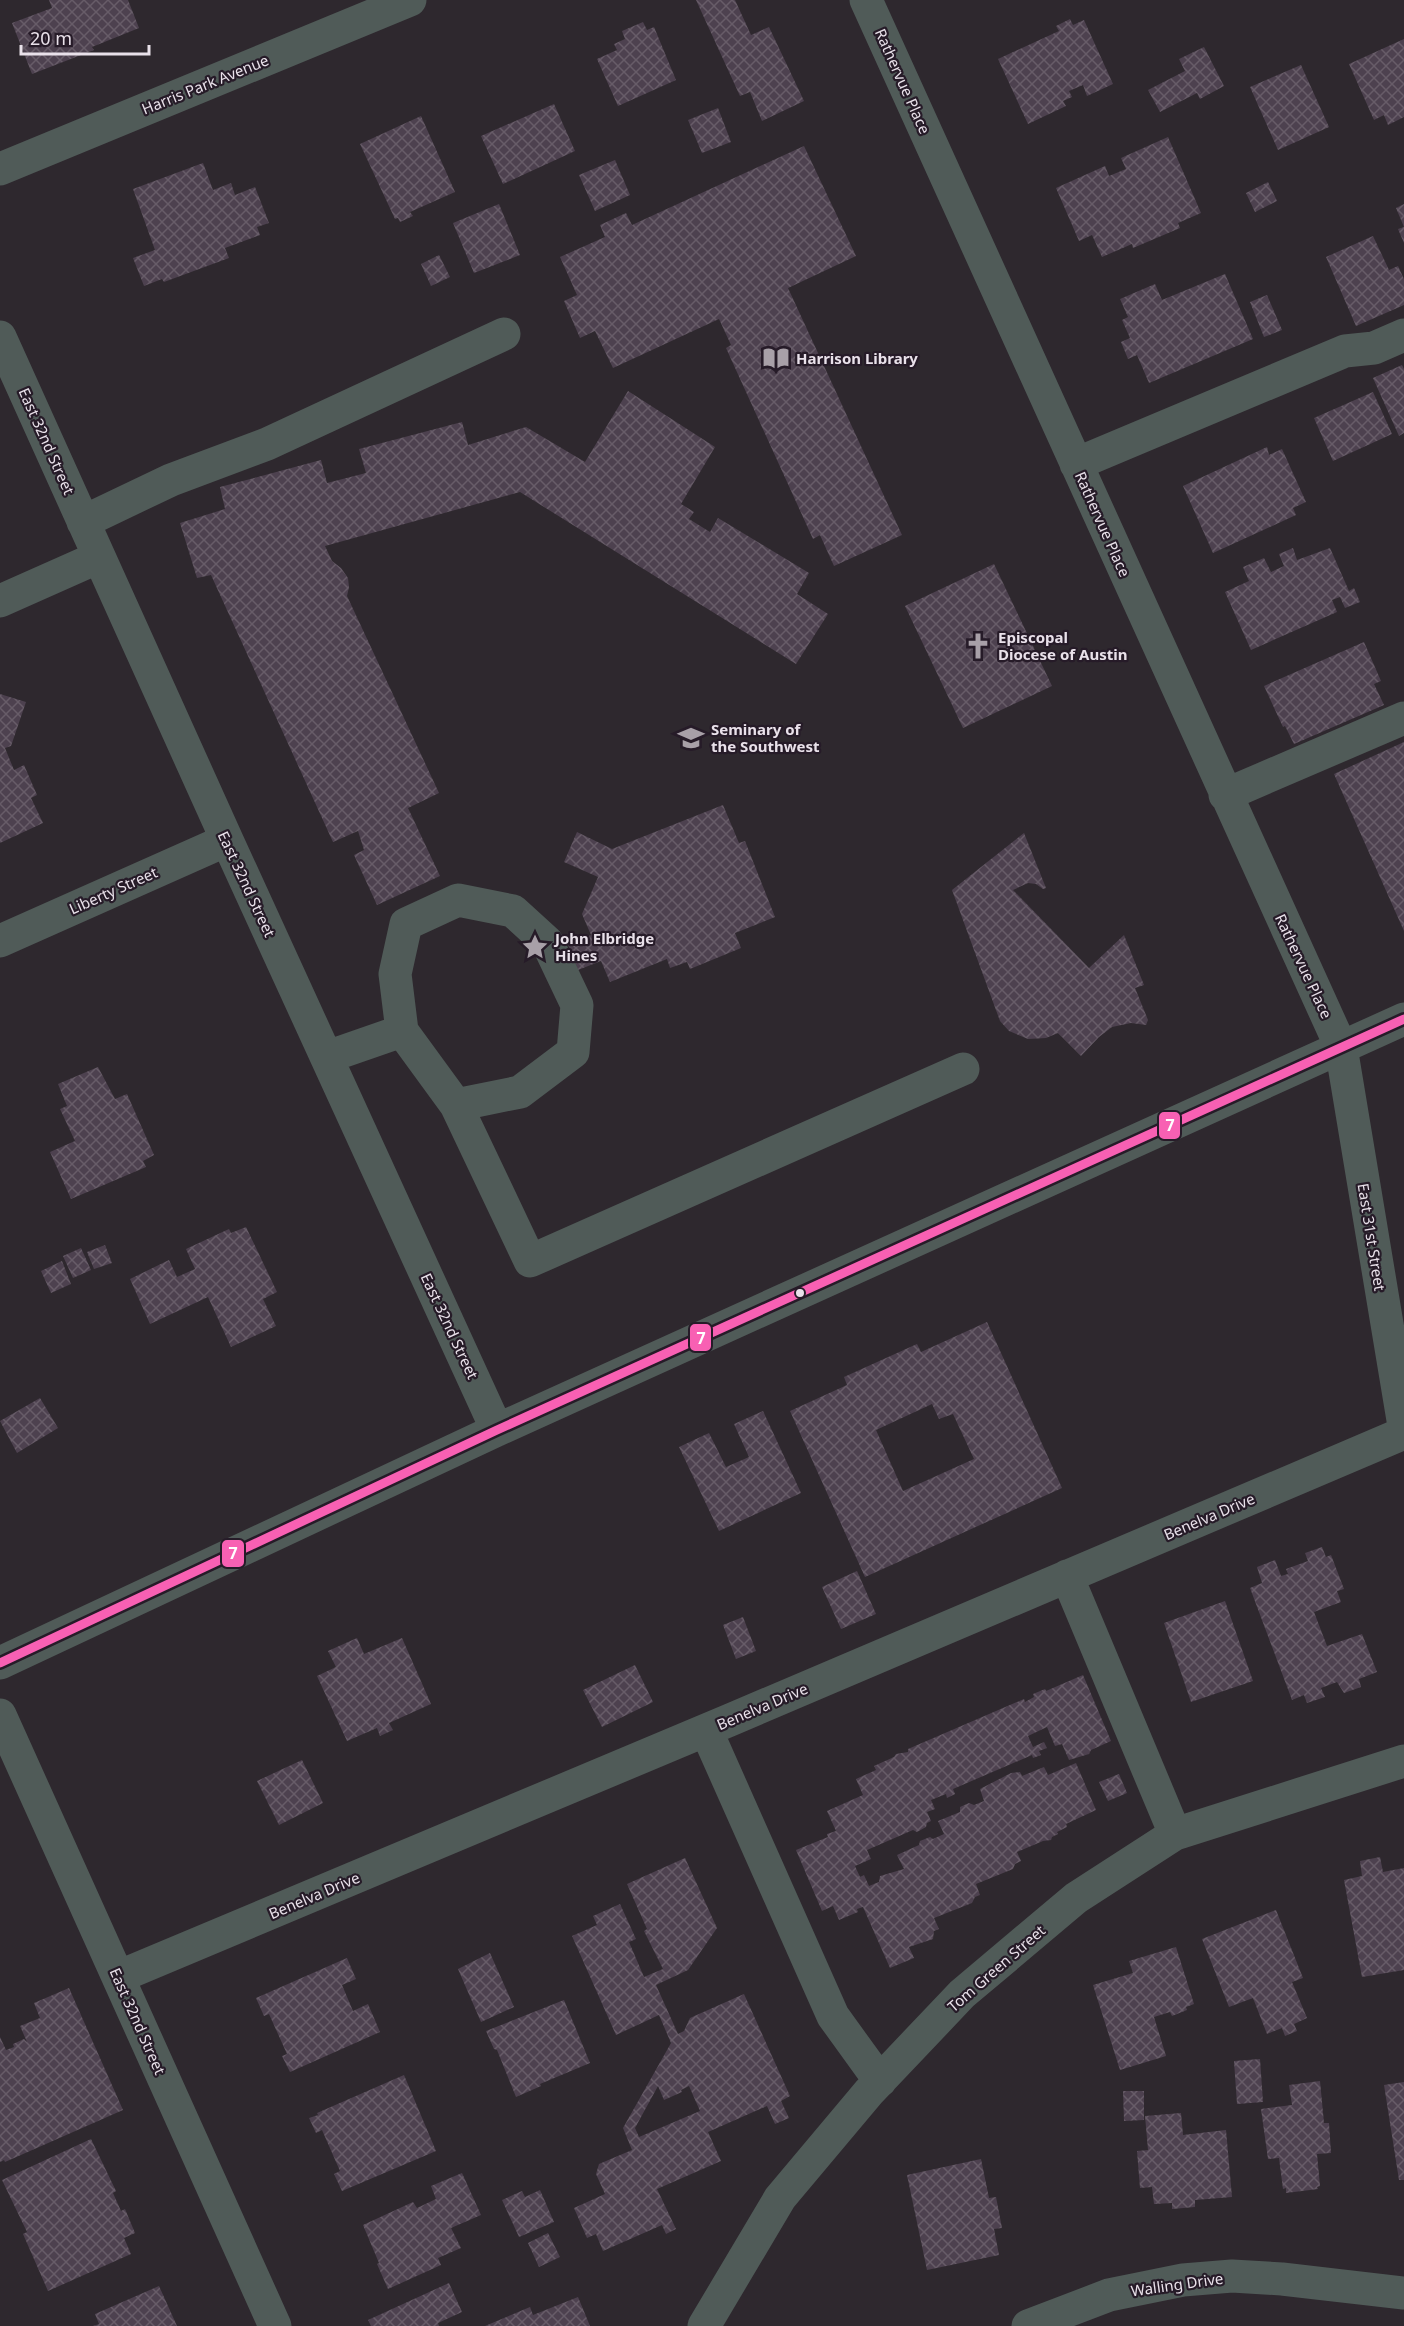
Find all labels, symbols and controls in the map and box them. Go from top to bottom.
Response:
scale bar [21,18,148,56]
street label: Rathervue Place [871,25,935,137]
text: 20 m [30,26,72,50]
street label: Harris Park Avenue [139,49,271,119]
library icon: Harrison Library [761,343,791,373]
place label: Harrison Library [796,348,918,368]
street label: East 32nd Street [15,385,80,498]
street label: Rathervue Place [1071,468,1135,580]
place label: Episcopal Diocese of Austin [998,627,1127,664]
church icon: Episcopal Diocese of Austin [963,631,993,661]
place label: Seminary of the Southwest [711,719,820,756]
school or university icon: Seminary of the Southwest [676,723,706,753]
street label: East 32nd Street [214,828,281,941]
street label: Liberty Street [66,861,161,918]
street label: Rathervue Place [1271,910,1337,1022]
place label: John Elbridge Hines [553,928,654,965]
place icon: John Elbridge Hines [520,932,550,962]
line badge: 7 [1158,1111,1181,1140]
text: 7 [1165,1114,1175,1136]
street label: East 31st Street [1354,1182,1390,1293]
street label: East 32nd Street [417,1270,484,1383]
unlabelled marker [794,1287,806,1299]
line badge: 7 [689,1323,712,1352]
text: 7 [696,1327,706,1349]
street label: Benelva Drive [1161,1488,1257,1544]
line badge: 7 [221,1539,245,1568]
text: 7 [228,1542,238,1564]
street label: Benelva Drive [714,1678,810,1734]
street label: Benelva Drive [266,1867,362,1923]
street label: Tom Green Street [943,1920,1049,2016]
street label: East 32nd Street [106,1965,171,2078]
street label: Walling Drive [1129,2268,1225,2300]

